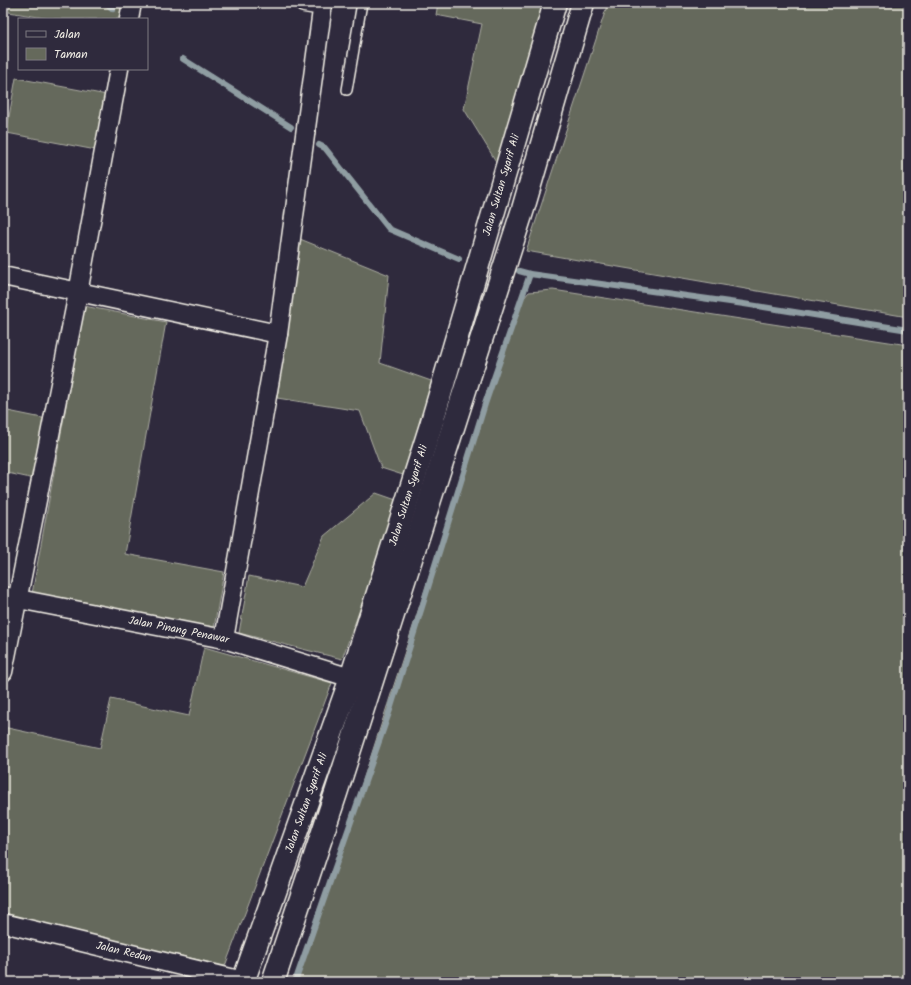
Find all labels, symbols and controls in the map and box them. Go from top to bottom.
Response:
legend [18,18,148,70]
text: Jalan [54,25,80,44]
text: Taman [54,45,88,64]
street label: Jalan Sultan Syarif Ali [478,132,525,238]
street label: Jalan Sultan Syarif Ali [384,442,433,548]
street label: Jalan Pinang Penawar [127,612,233,649]
street label: Jalan Sultan Syarif Ali [281,750,333,856]
street label: Jalan Redan [94,937,153,968]

